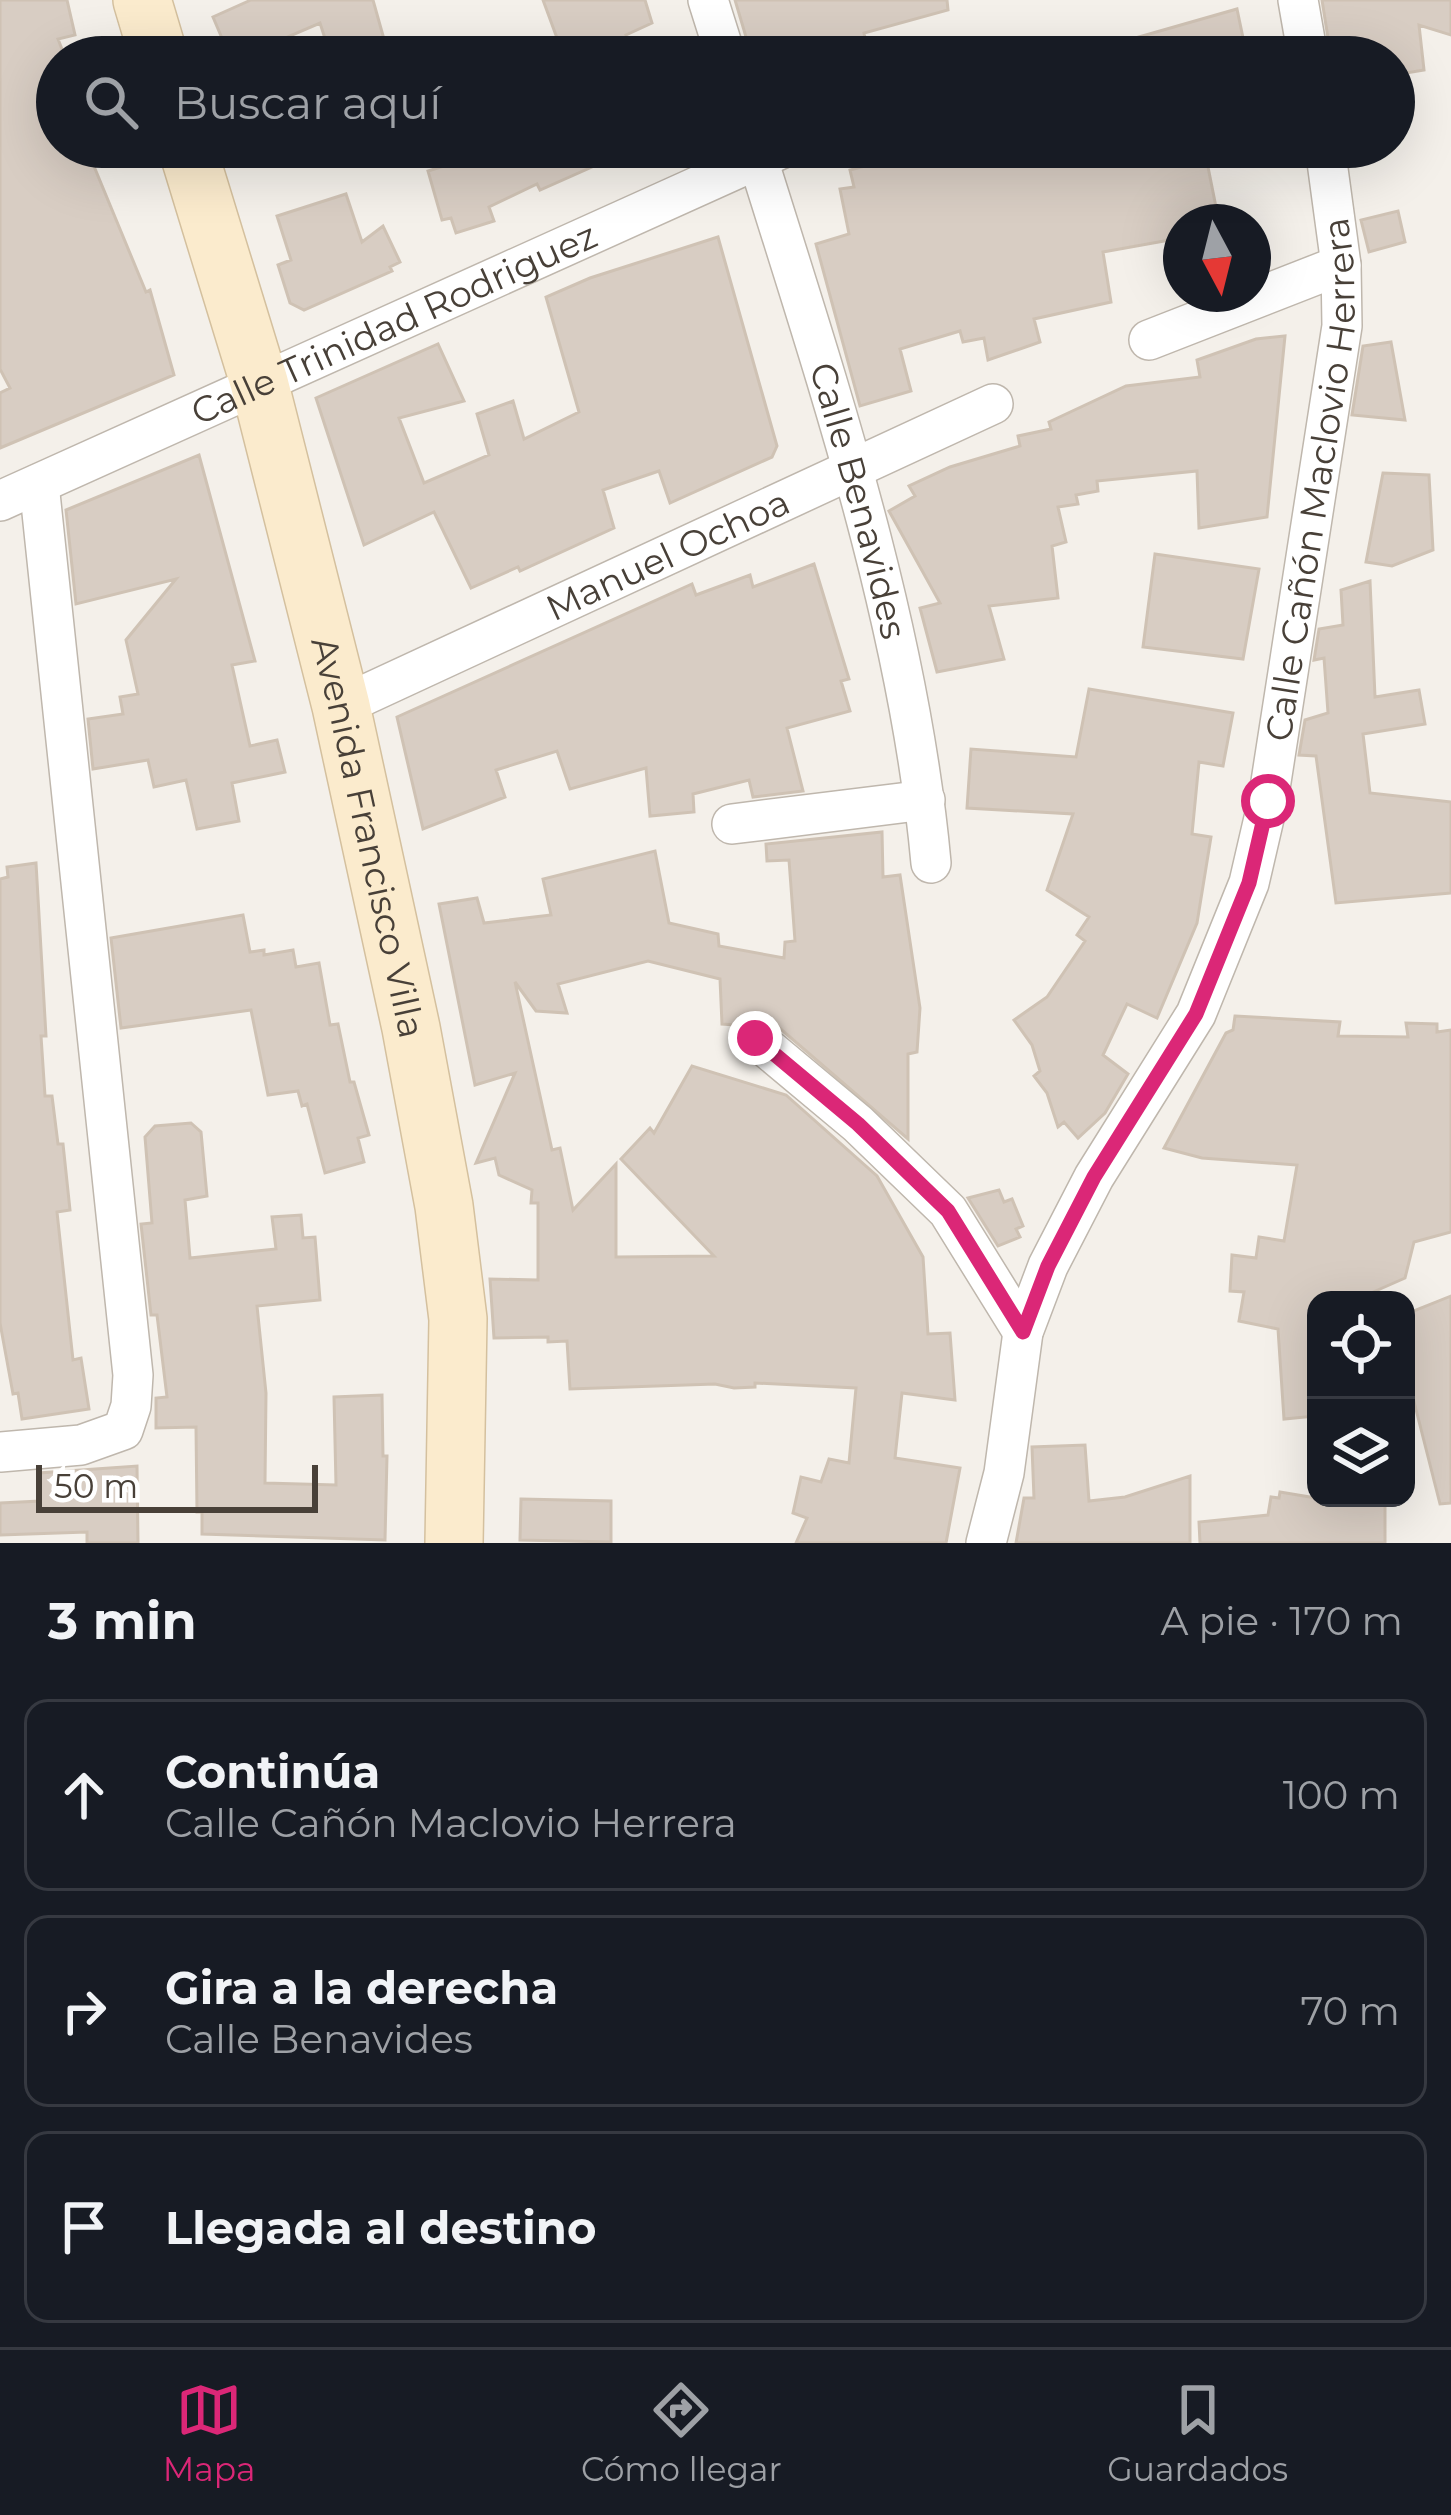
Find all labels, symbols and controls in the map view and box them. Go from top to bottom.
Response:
search box [36,36,1415,168]
icon: search [78,69,144,135]
text: Buscar aquí [174,75,441,130]
north arrow [1163,204,1271,312]
street label: Calle Trinidad Rodriguez [184,213,604,434]
street label: Calle Cañón Maclovio Herrera [1256,215,1364,744]
street label: Calle Benavides [801,357,917,643]
street label: Manuel Ochoa [539,479,796,630]
street label: Avenida Francisco Villa [302,632,434,1042]
route start [1241,774,1295,828]
route end [728,1011,782,1065]
map controls [1307,1291,1415,1507]
button: locate [1307,1291,1415,1399]
button: layers [1307,1399,1415,1507]
scale bar [36,1459,318,1512]
text: 50 m [54,1466,138,1506]
text: 3 min [48,1590,197,1652]
text: A pie · 170 m [1160,1597,1403,1645]
text: Continúa [165,1744,380,1799]
icon: ahead [51,1762,117,1828]
text: 100 m [1283,1771,1400,1819]
text: Calle Cañón Maclovio Herrera [165,1799,737,1847]
text: Gira a la derecha [165,1960,558,2015]
icon: right [51,1978,117,2044]
text: 70 m [1300,1987,1400,2035]
text: Calle Benavides [165,2015,473,2063]
icon: arrive [51,2194,117,2260]
text: Llegada al destino [165,2200,597,2255]
tab: Mapa [163,2377,255,2489]
tab: Cómo llegar [581,2377,782,2489]
tab: Guardados [1107,2377,1288,2489]

